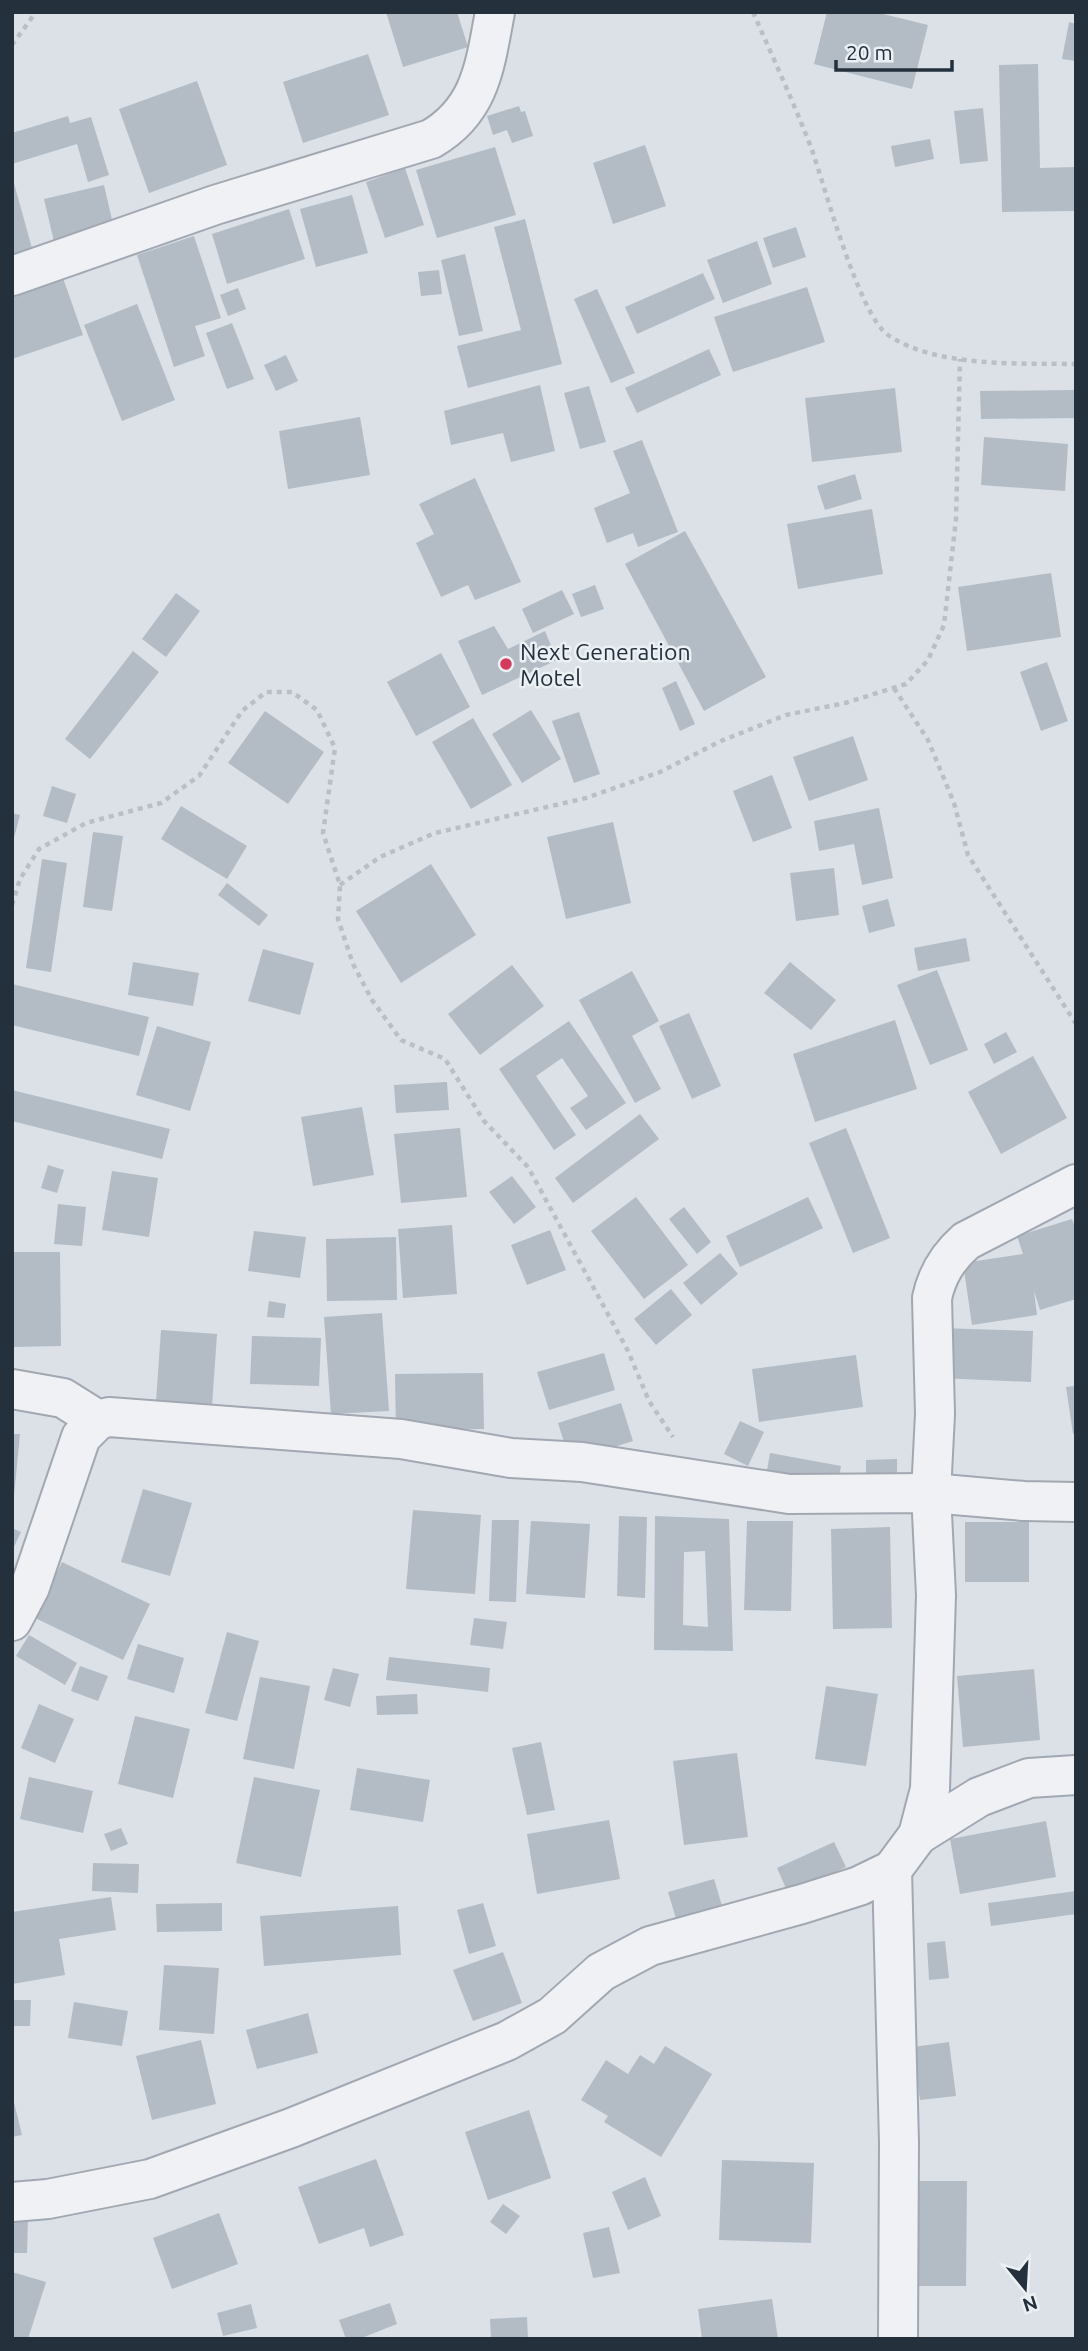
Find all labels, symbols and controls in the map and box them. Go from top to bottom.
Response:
scale bar [836,28,951,72]
text: 20 m [846,40,893,64]
place label: Next Generation Motel [520,639,691,690]
marker: Next Generation Motel [498,656,514,672]
north arrow [990,2253,1060,2323]
text: N [1020,2292,1040,2317]

